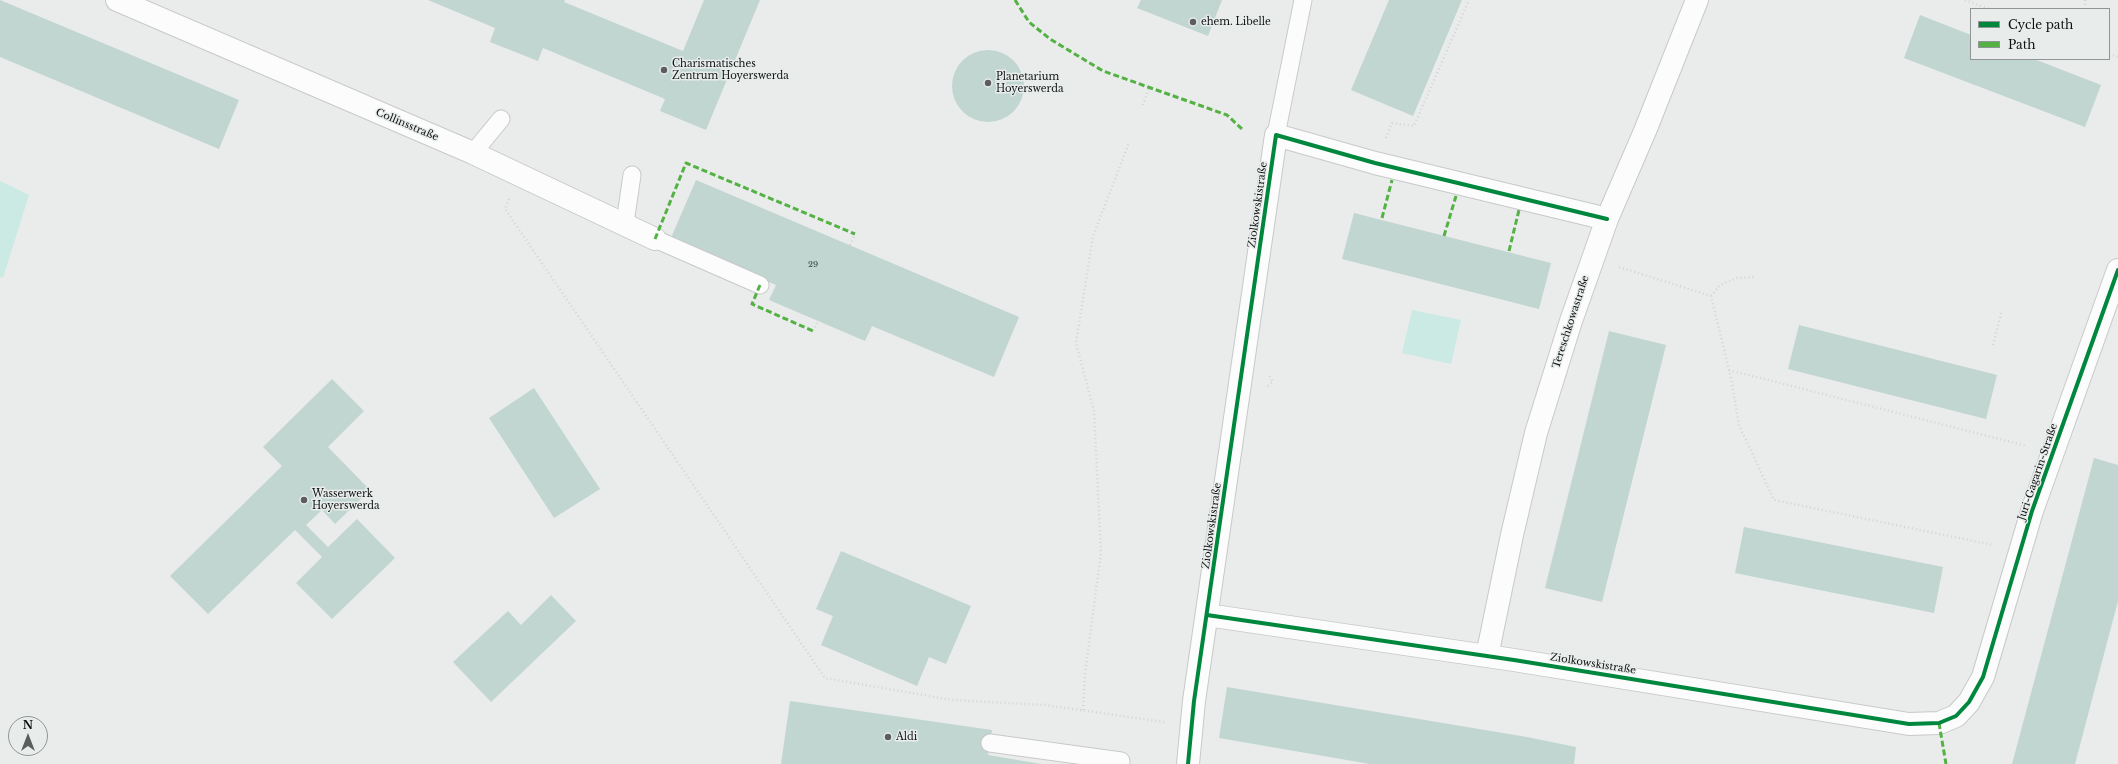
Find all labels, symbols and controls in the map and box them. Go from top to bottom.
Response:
legend [1970,8,2110,60]
place label: ehem. Libelle [1201,16,1271,28]
marker: ehem. Libelle [1188,17,1198,27]
text: Cycle path [2008,17,2073,32]
text: Path [2008,37,2036,52]
place label: Charismatisches Zentrum Hoyerswerda [672,58,789,82]
marker: Charismatisches Zentrum Hoyerswerda [659,65,669,75]
place label: Planetarium Hoyerswerda [996,71,1064,94]
marker: Planetarium Hoyerswerda [983,78,993,88]
street label: Collinsstraße [374,106,440,144]
street label: Ziolkowskistraße [1246,161,1270,249]
house number: 29 [808,260,818,270]
street label: Tereschkowastraße [1550,274,1592,370]
street label: Juri-Gagarin-Straße [2016,422,2060,522]
street label: Ziolkowskistraße [1200,482,1224,570]
place label: Wasserwerk Hoyerswerda [312,488,380,512]
marker: Wasserwerk Hoyerswerda [299,495,309,505]
street label: Ziolkowskistraße [1549,651,1637,677]
north arrow [8,716,48,756]
text: N [23,718,33,732]
place label: Aldi [896,731,917,743]
marker: Aldi [883,732,893,742]

